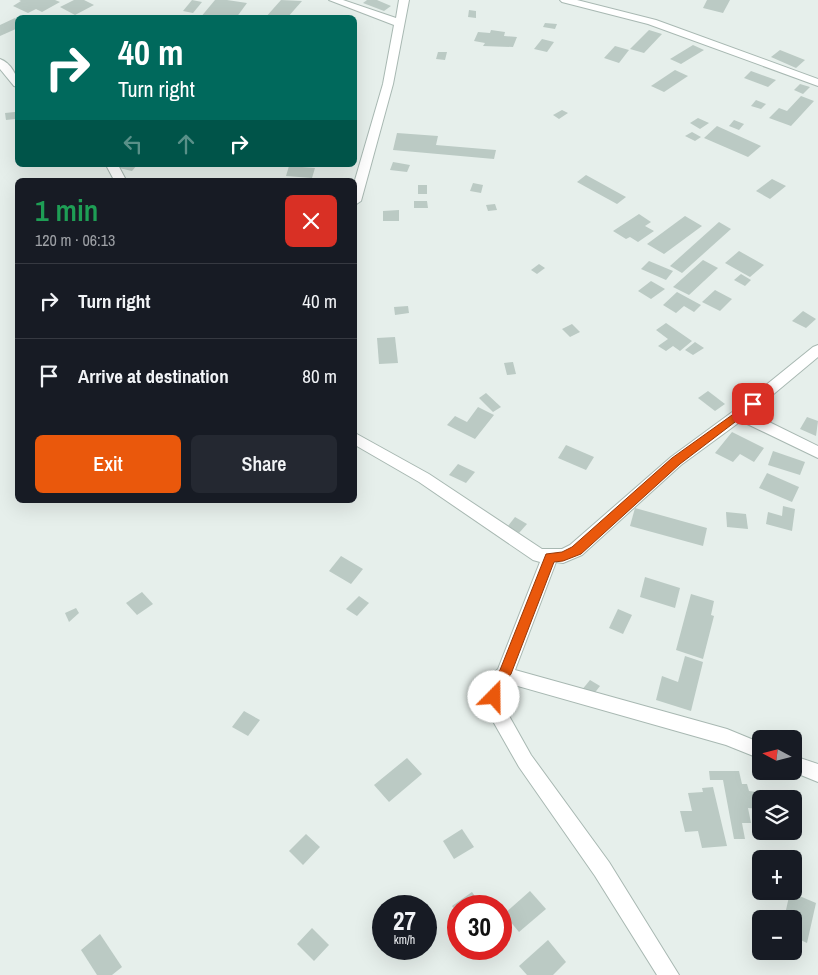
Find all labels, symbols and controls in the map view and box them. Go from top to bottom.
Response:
text: 40 m [118,29,183,76]
icon: right [35,35,100,100]
text: Turn right [118,74,195,104]
icon: left [119,130,147,158]
icon: ahead [172,130,200,158]
icon: right [225,130,253,158]
text: 1 min [35,190,98,230]
button: close [285,195,337,247]
text: 120 m · 06:13 [35,229,115,251]
icon: right [35,287,63,315]
text: Turn right [78,288,150,314]
text: 40 m [302,288,337,314]
icon: arrive [35,362,63,390]
text: Arrive at destination [78,363,229,389]
text: 80 m [302,363,337,389]
pin [732,383,774,425]
icon: arrive [739,390,767,418]
button: Exit [35,435,181,493]
button: Share [191,435,337,493]
position arrow [467,670,519,722]
north arrow [752,730,802,780]
map controls [752,730,802,960]
button: layers [752,790,802,840]
button: + [752,850,802,900]
speed limit sign: 30 [447,895,512,960]
text: 27 [393,904,416,938]
button: − [752,910,802,960]
text: km/h [394,932,415,948]

